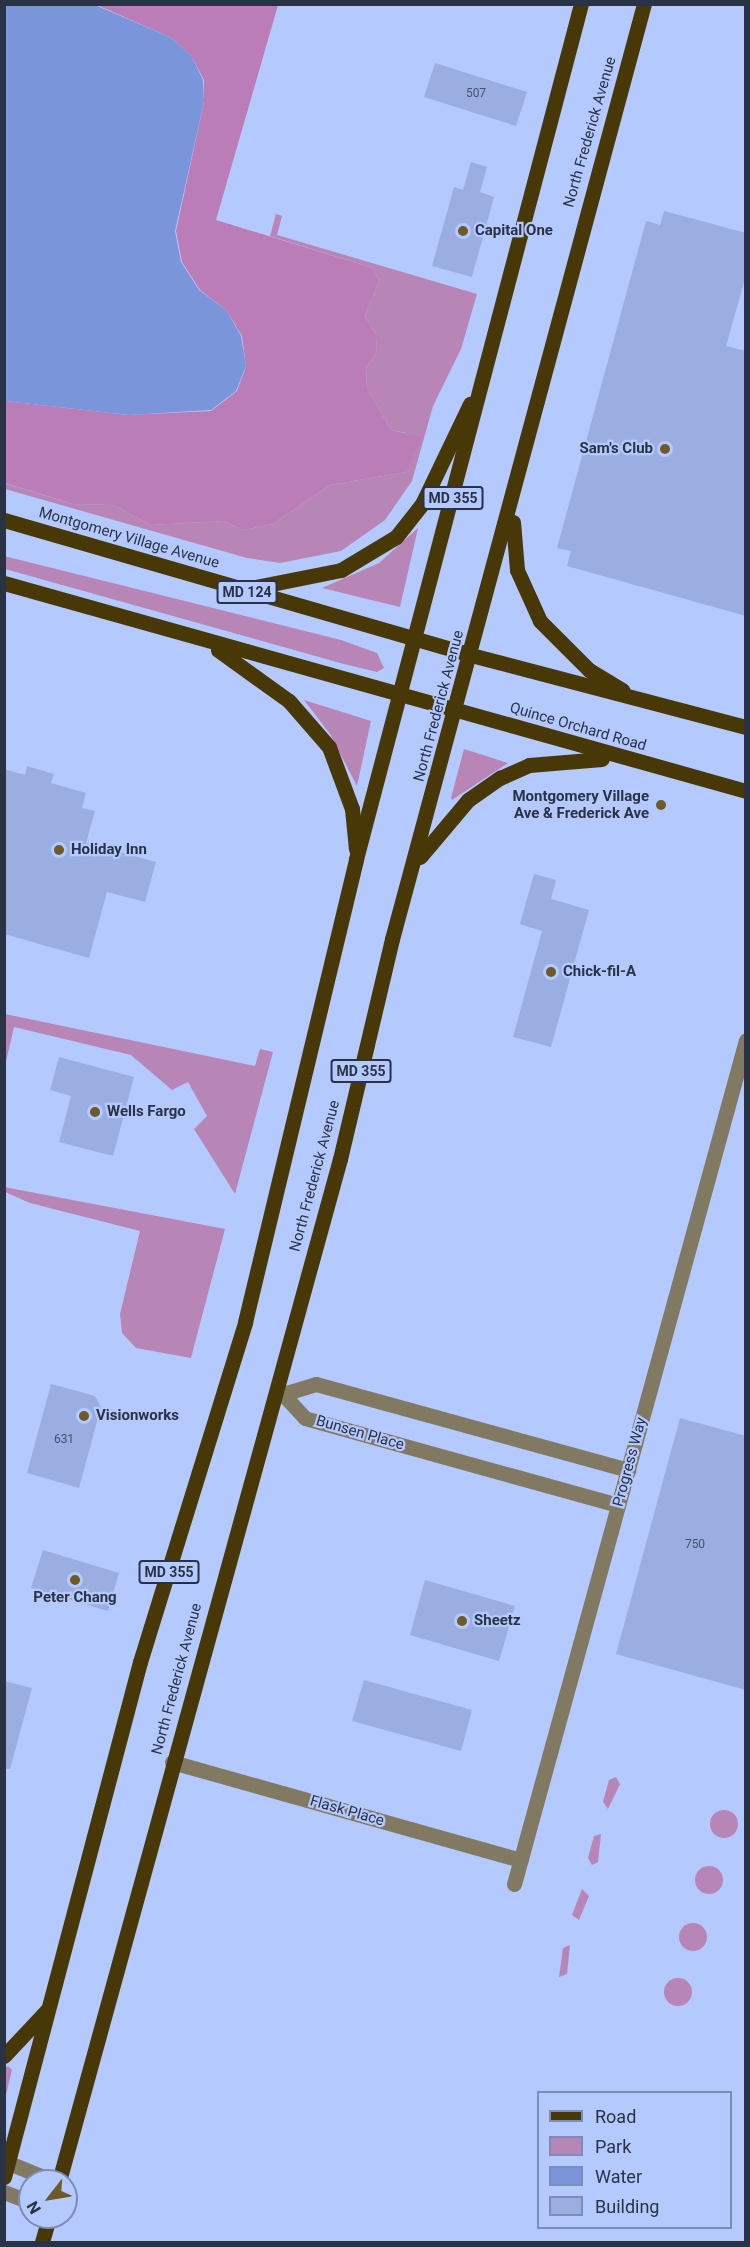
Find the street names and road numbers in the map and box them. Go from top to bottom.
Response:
street label: North Frederick Avenue [560,55,620,209]
road number: MD 355 [422,487,484,509]
street label: Montgomery Village Avenue [37,504,221,572]
road number: MD 124 [216,581,278,603]
street label: North Frederick Avenue [410,628,468,784]
street label: Quince Orchard Road [508,699,648,755]
road number: MD 355 [330,1060,392,1082]
street label: North Frederick Avenue [286,1098,344,1254]
street label: Bunsen Place [314,1412,406,1454]
street label: Progress Way [609,1415,651,1509]
road number: MD 355 [138,1561,201,1583]
street label: North Frederick Avenue [148,1601,206,1757]
street label: Flask Place [308,1792,386,1830]

